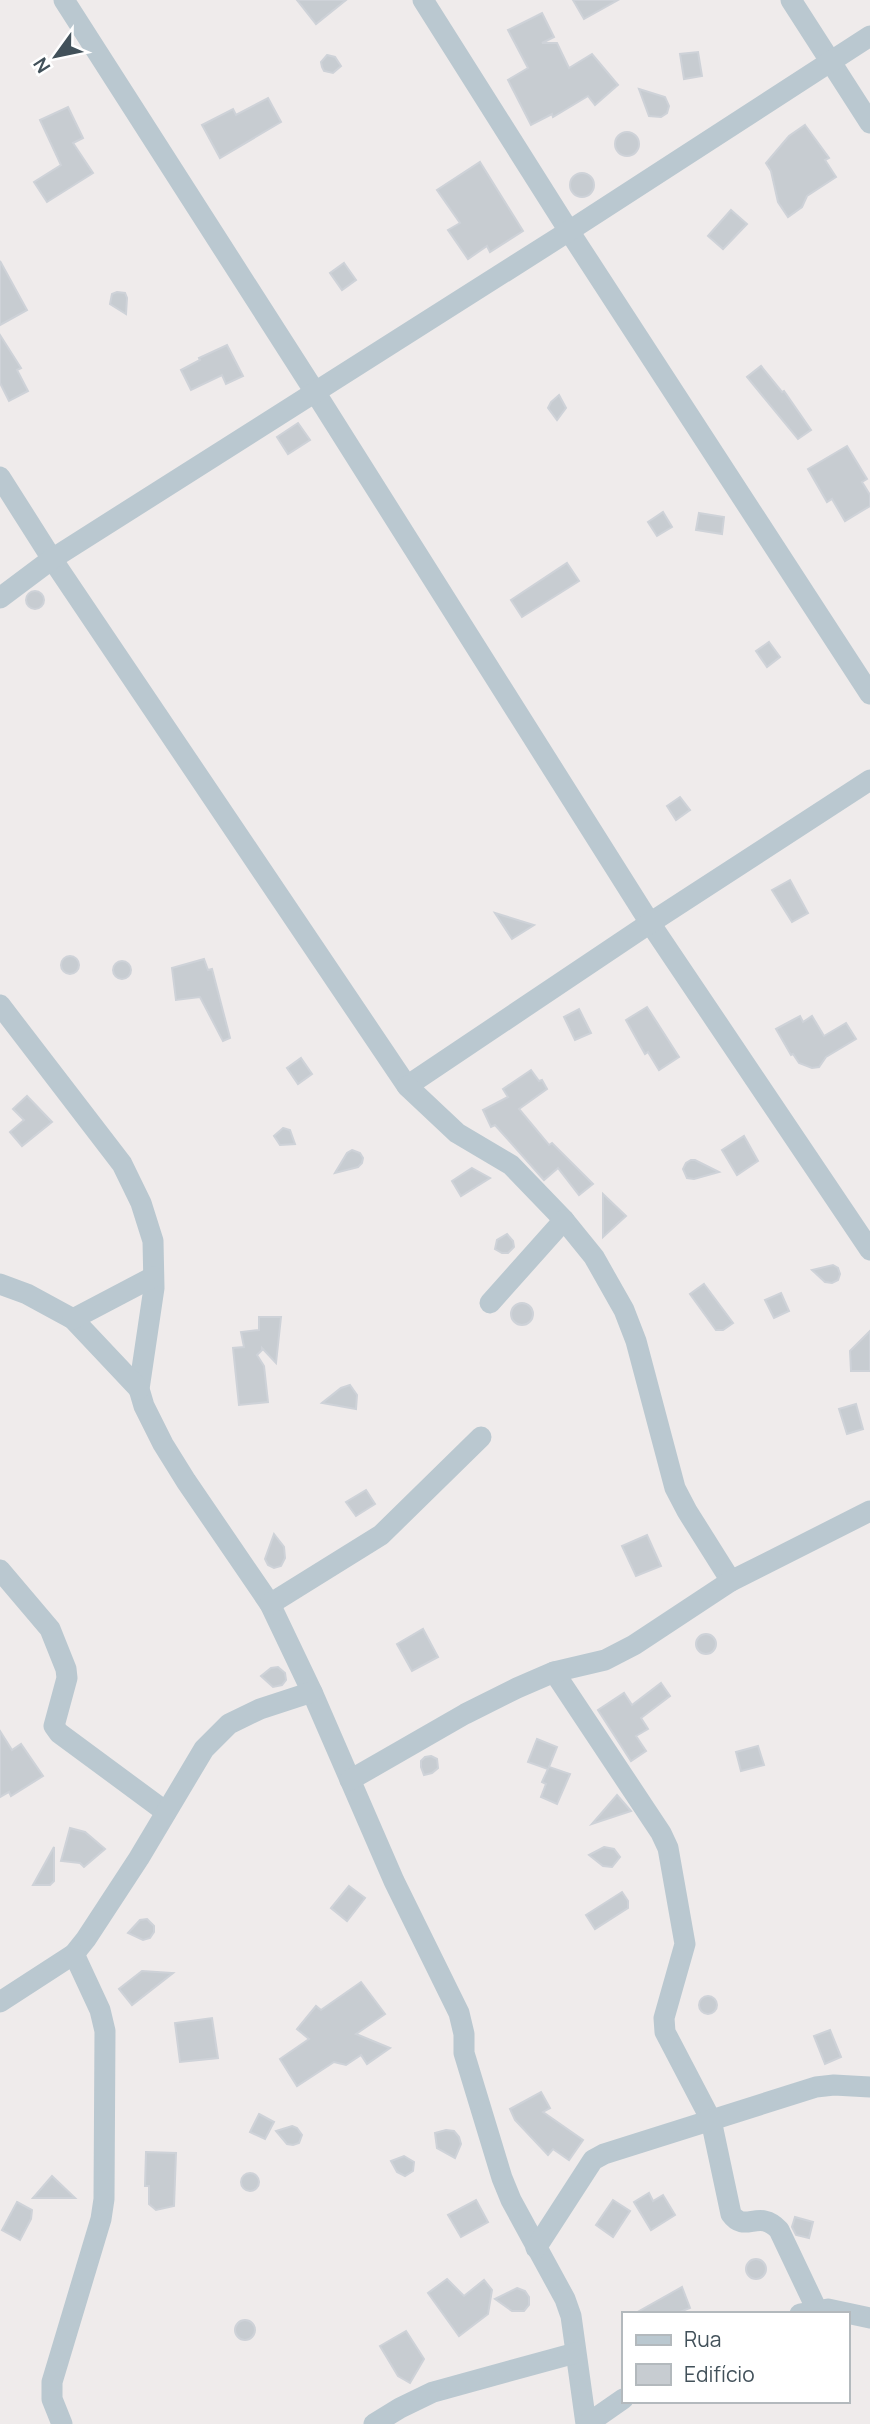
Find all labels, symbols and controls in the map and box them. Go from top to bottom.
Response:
north arrow [21,21,91,91]
text: N [27,52,56,78]
legend [622,2312,849,2403]
text: Rua [684,2325,721,2353]
text: Edifício [684,2360,755,2388]

